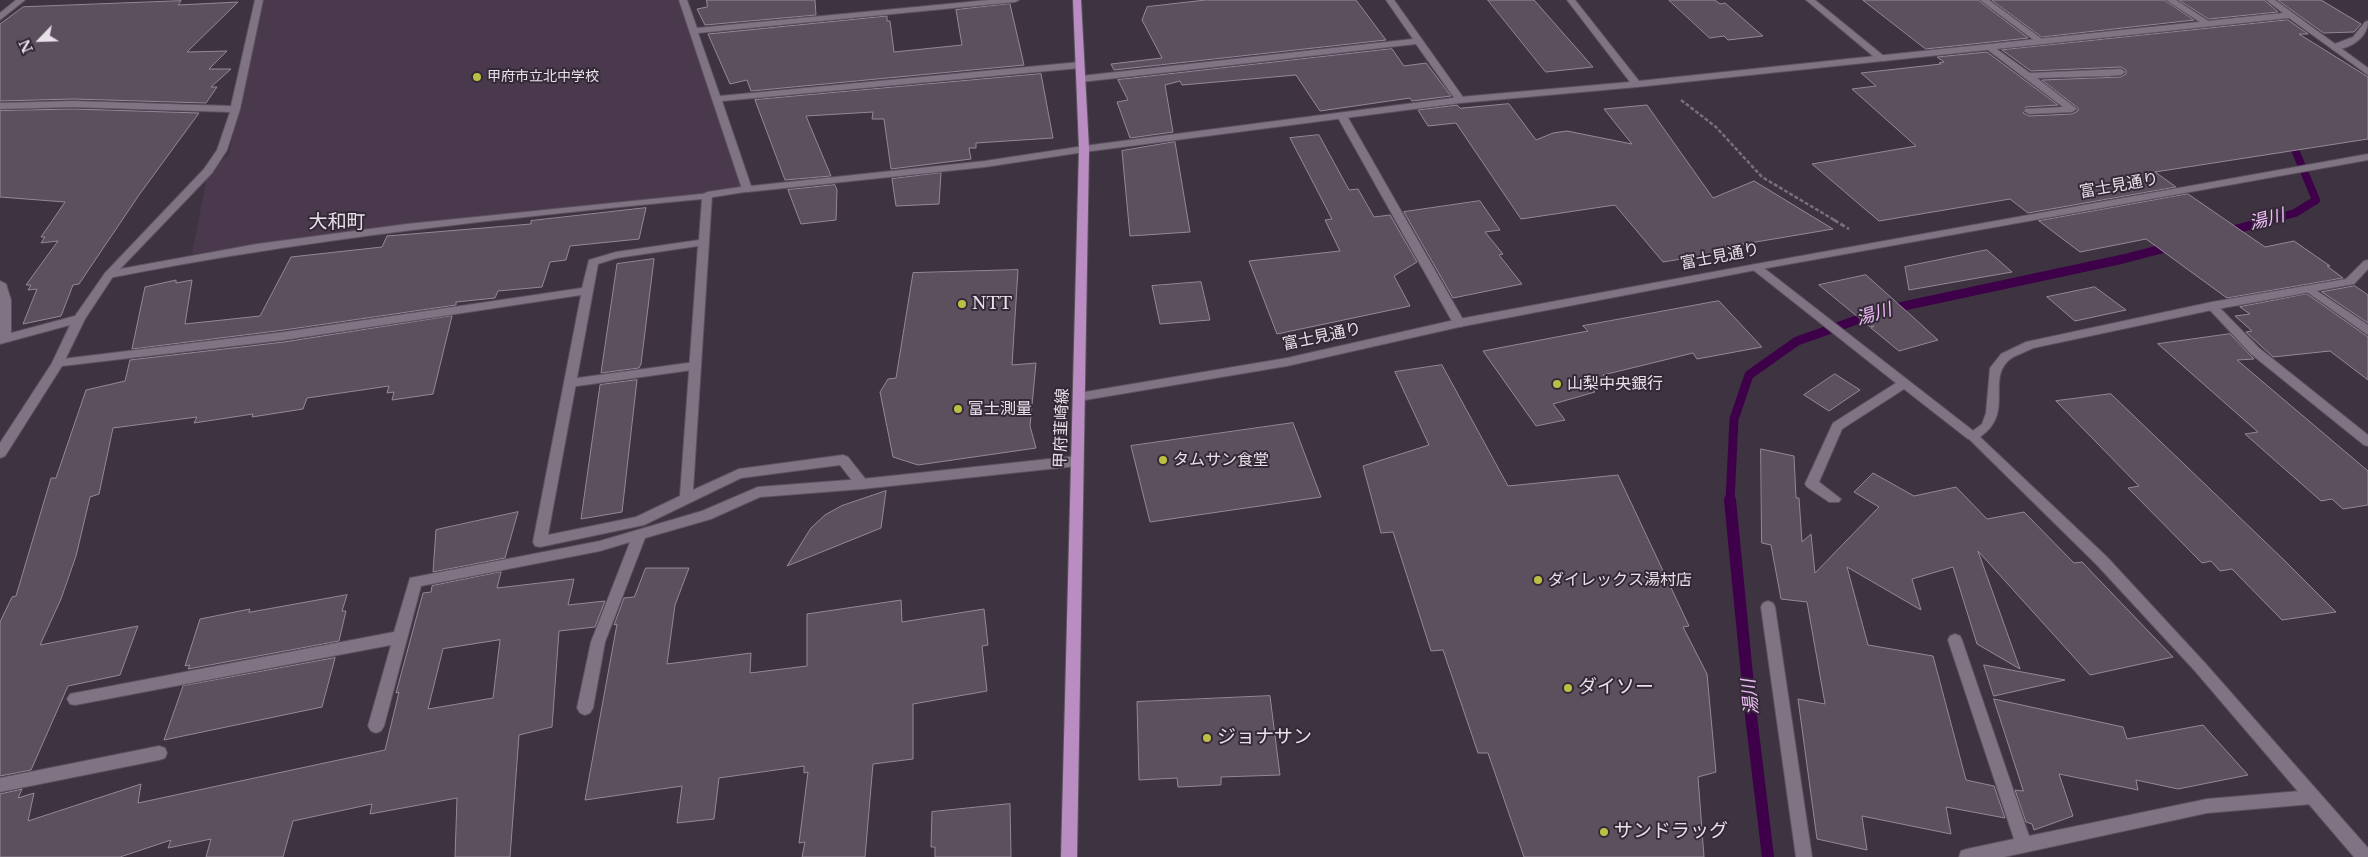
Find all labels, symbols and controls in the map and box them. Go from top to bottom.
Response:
north arrow [15,15,65,65]
text: N [15,36,37,56]
place label: 甲府市立北中学校 [487,69,599,85]
marker: 甲府市立北中学校 [471,71,483,83]
street label: 富士見通り [2078,170,2160,202]
water label: 湯川 [2247,205,2287,235]
district label: 大和町 [309,212,365,234]
street label: 富士見通り [1679,240,1761,274]
place label: NTT [972,294,1012,314]
marker: NTT [956,298,968,310]
water label: 湯川 [1854,299,1894,331]
street label: 富士見通り [1281,319,1363,355]
place label: 山梨中央銀行 [1567,374,1663,394]
marker: 山梨中央銀行 [1551,378,1563,390]
street label: 甲府韮崎線 [1051,388,1073,468]
place label: 富士測量 [968,399,1032,419]
marker: 富士測量 [952,403,964,415]
place label: タムサン食堂 [1173,450,1269,470]
marker: タムサン食堂 [1157,454,1169,466]
place label: ダイレックス湯村店 [1548,570,1692,590]
marker: ダイレックス湯村店 [1532,574,1544,586]
place label: ダイソー [1578,677,1654,699]
water label: 湯川 [1738,678,1764,716]
marker: ダイソー [1562,682,1574,694]
place label: ジョナサン [1217,727,1312,749]
marker: ジョナサン [1201,732,1213,744]
place label: サンドラッグ [1614,821,1728,843]
marker: サンドラッグ [1598,826,1610,838]

